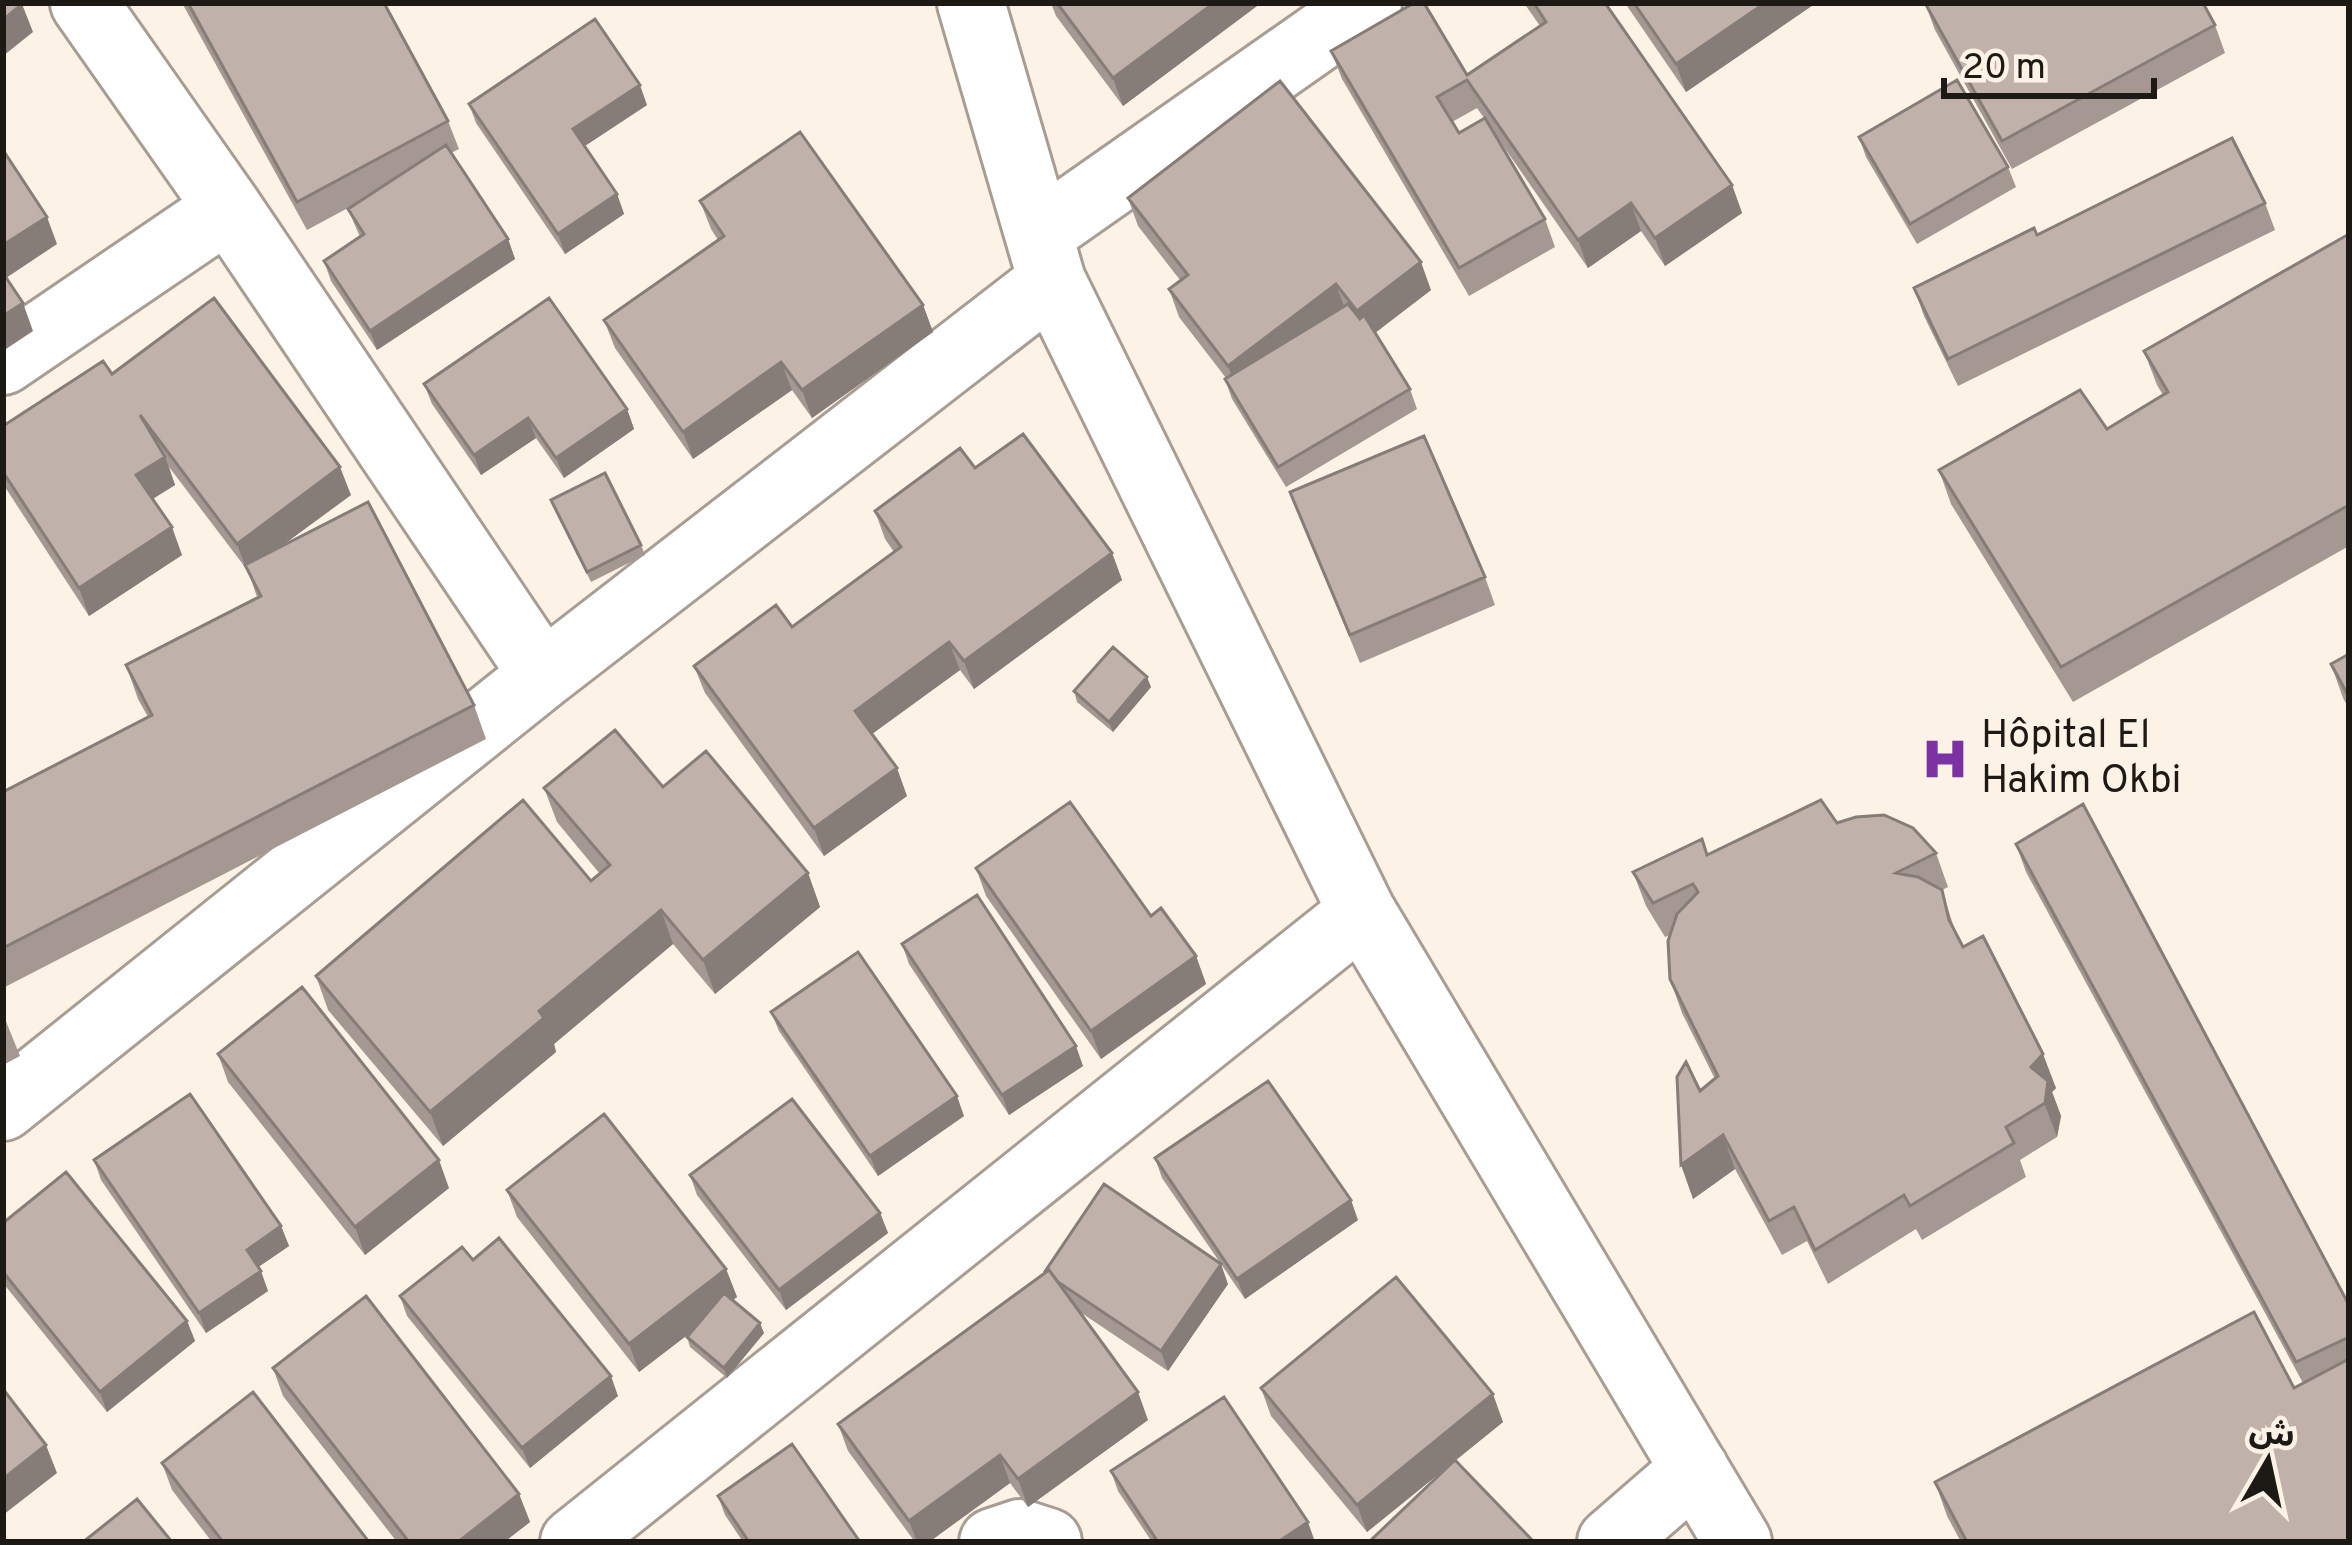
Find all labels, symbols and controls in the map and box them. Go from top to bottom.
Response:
scale bar [1944,24,2154,98]
text: 20 m [1962,46,2046,92]
place label: Hôpital El Hakim Okbi [1981,713,2181,807]
hospital icon: Hôpital El Hakim Okbi [1920,734,1970,784]
north arrow [2208,1401,2328,1521]
text: ش [2246,1411,2298,1460]

